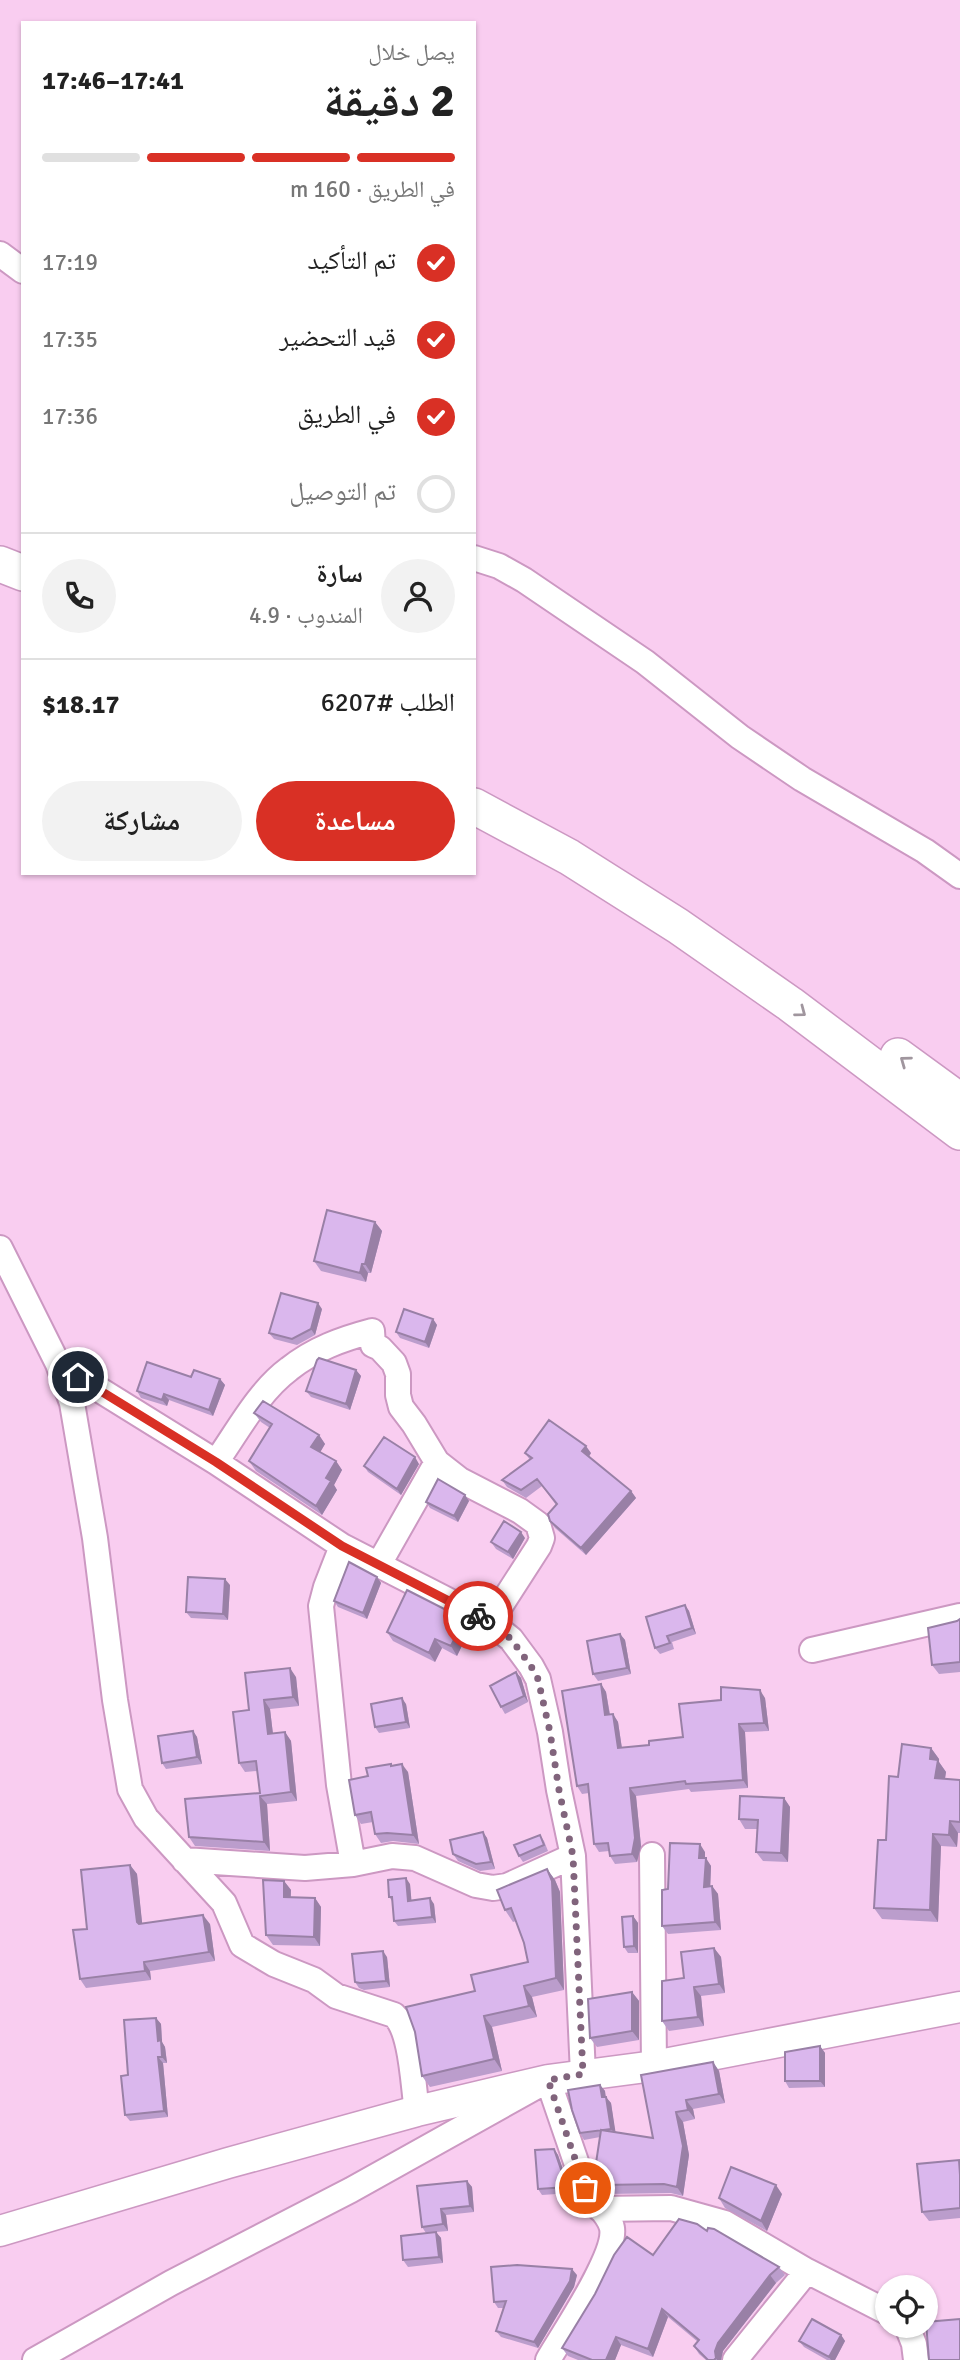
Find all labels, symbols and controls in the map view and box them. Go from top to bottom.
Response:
text: يصل خلال [368,38,455,67]
text: 17:41–17:46 [42,65,184,97]
text: 2 دقيقة [323,73,455,129]
text: في الطريق · 160 m [290,175,455,204]
icon: check [417,244,455,282]
text: تم التأكيد [308,245,396,277]
text: 17:19 [42,248,98,277]
icon: check [417,321,455,359]
text: قيد التحضير [279,322,396,354]
text: 17:35 [42,325,98,354]
icon: check [417,398,455,436]
text: في الطريق [297,399,396,431]
text: 17:36 [42,402,98,431]
text: تم التوصيل [289,476,396,508]
text: سارة [316,558,363,590]
button: phone [42,559,116,633]
button: person [381,559,455,633]
text: المندوب · 4.9 [249,601,363,630]
text: الطلب #6207 [321,687,455,719]
text: $18.17 [42,689,120,721]
button: مشاركة [42,781,242,861]
button: مساعدة [256,781,455,861]
one-way arrow [793,1004,806,1016]
one-way arrow [900,1057,913,1069]
pin [48,1347,108,1407]
icon: home [59,1358,97,1396]
courier [443,1581,513,1651]
icon: bike [459,1597,497,1635]
pin [555,2158,615,2218]
icon: bag [566,2169,604,2207]
map controls [875,2275,938,2338]
button: locate [875,2275,938,2338]

